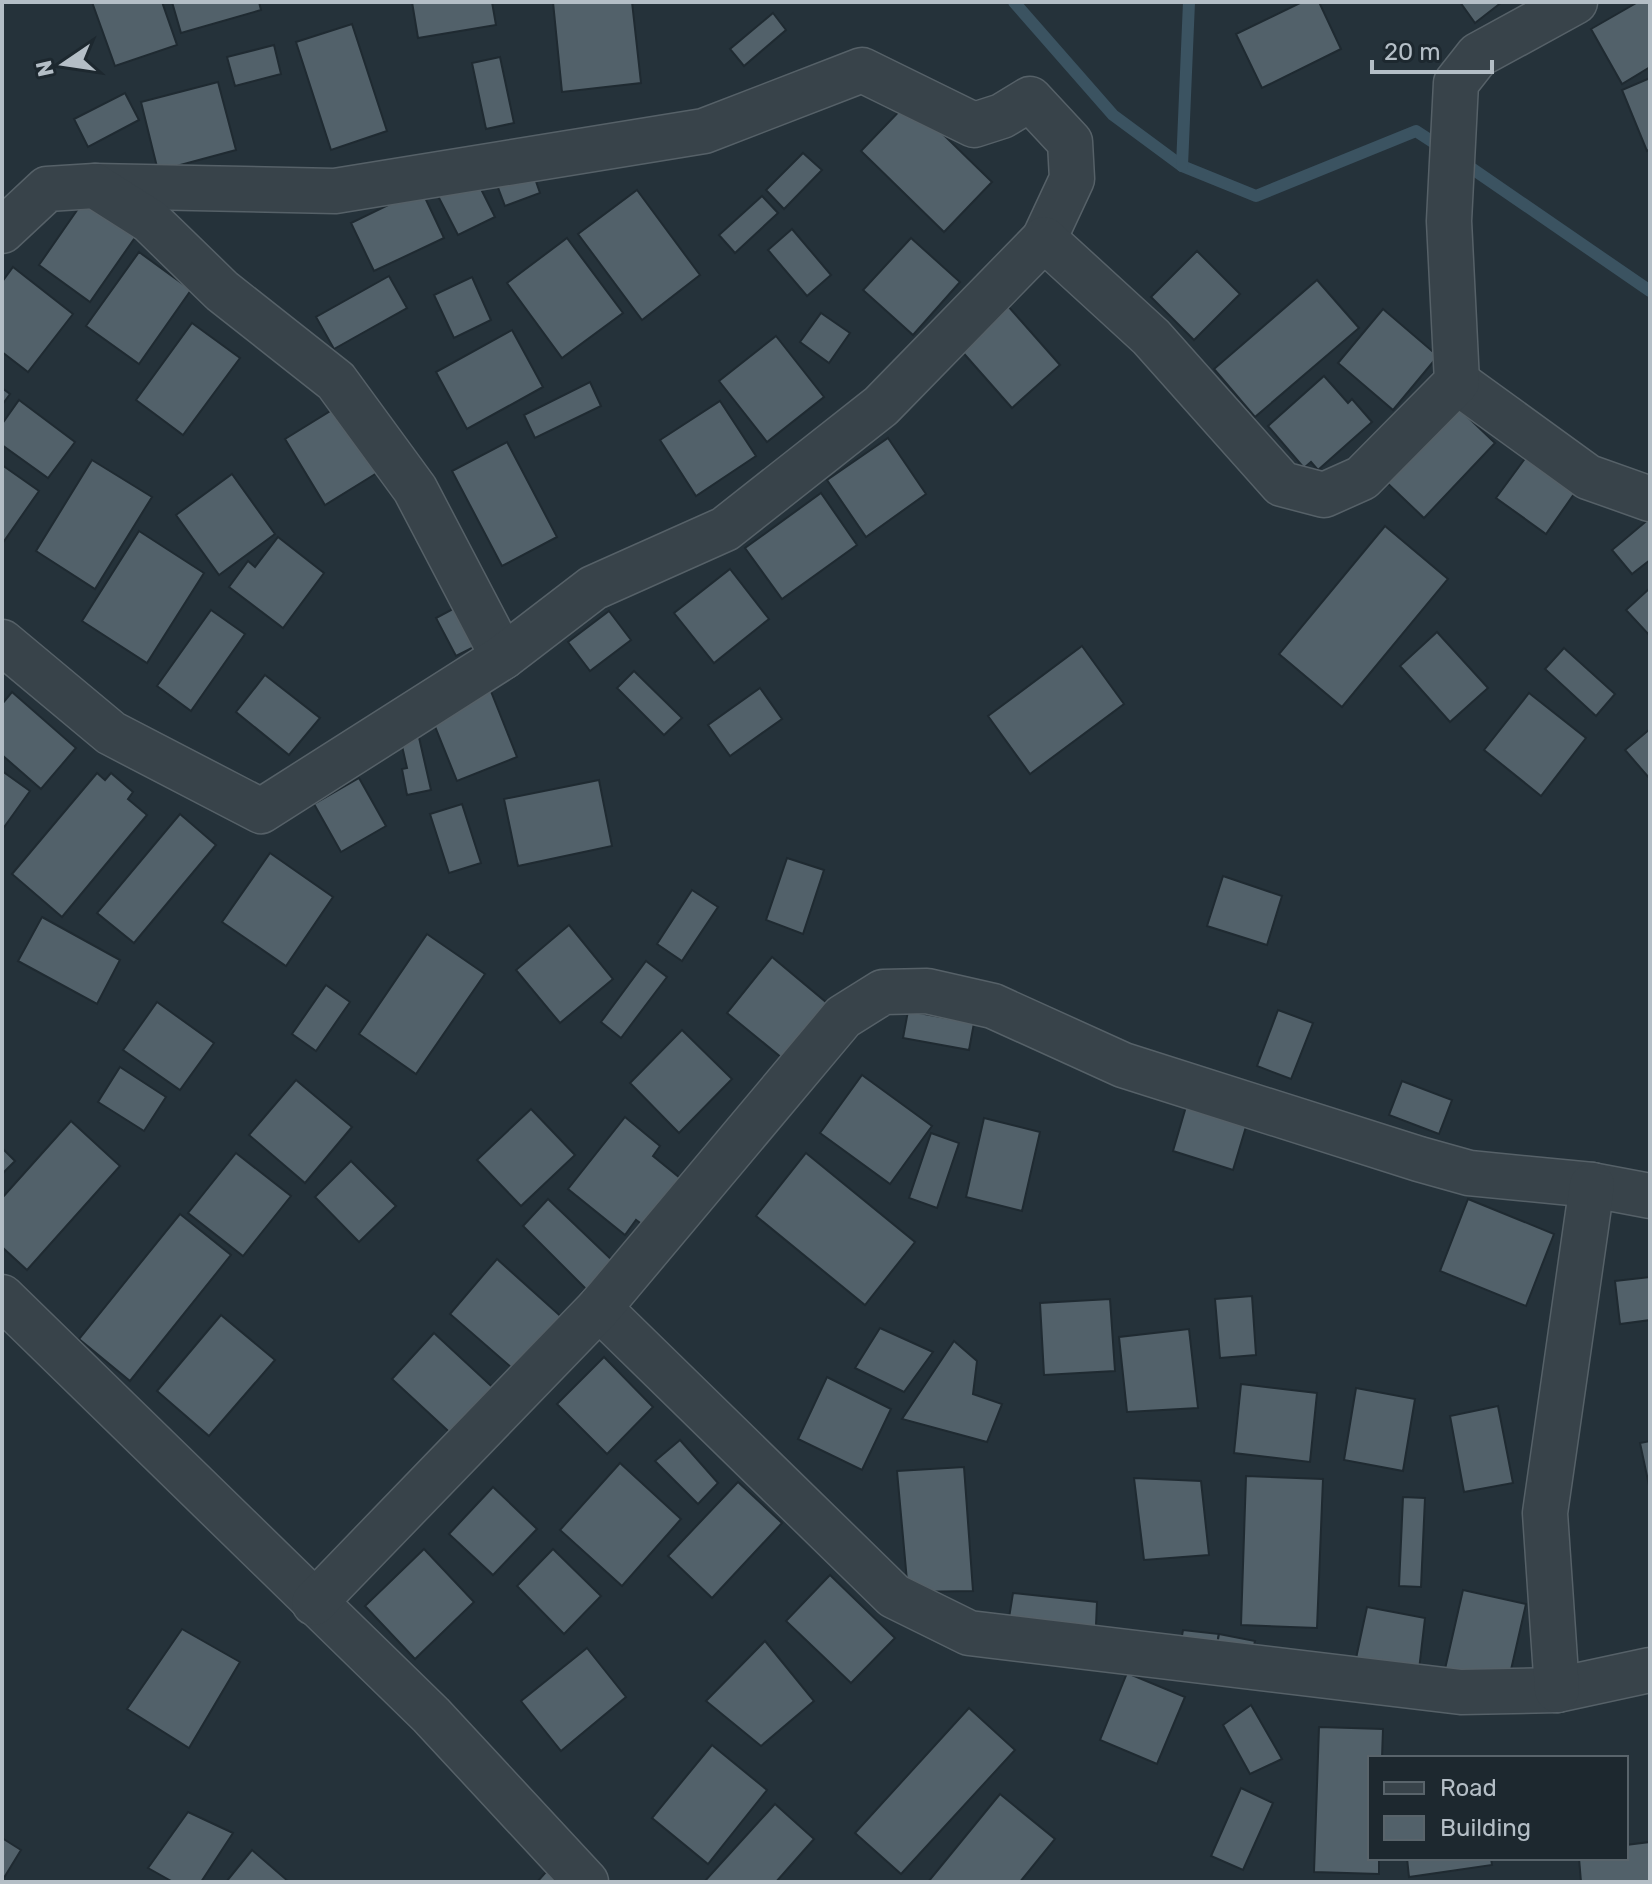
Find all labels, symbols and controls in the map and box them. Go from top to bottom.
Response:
north arrow [24,24,104,104]
scale bar [1372,24,1492,74]
text: 20 m [1384,38,1441,66]
text: N [30,58,60,79]
legend [1368,1756,1628,1860]
text: Road [1440,1774,1497,1802]
text: Building [1440,1814,1531,1842]

